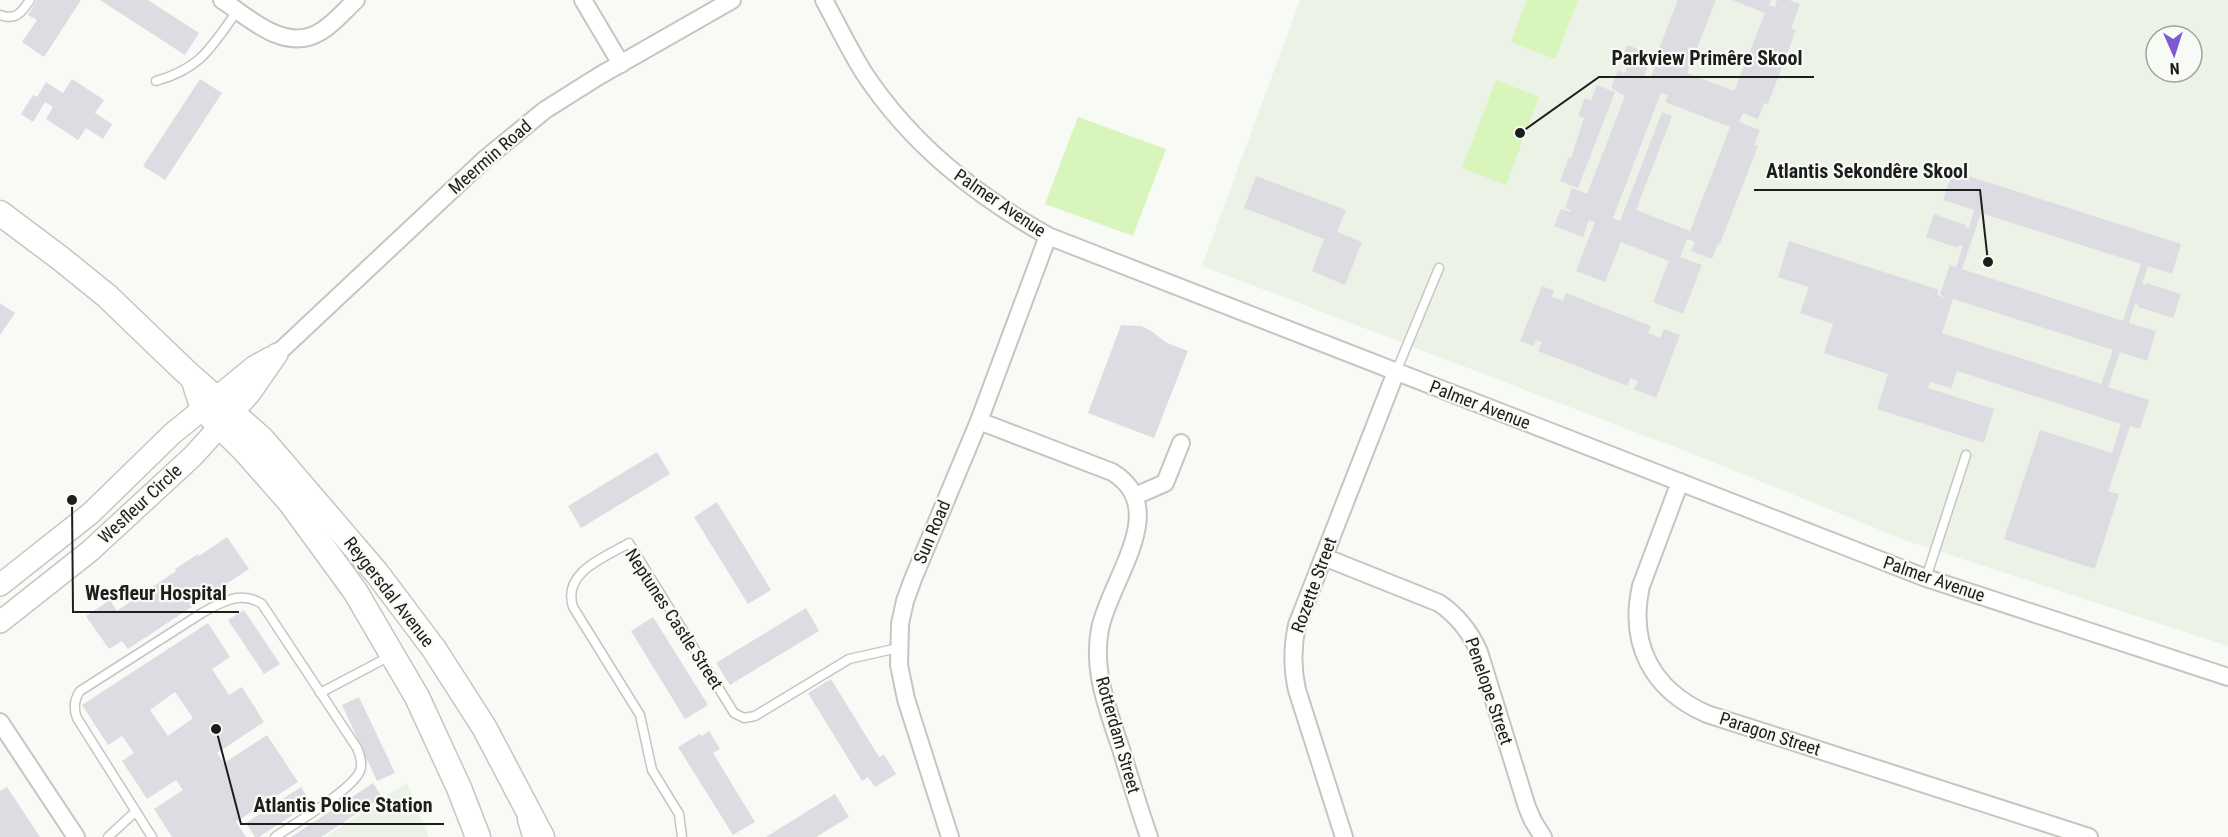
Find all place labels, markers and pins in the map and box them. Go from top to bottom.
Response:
callout: Parkview Primêre Skool [1599,39,1814,77]
callout: Atlantis Sekondêre Skool [1754,152,1980,190]
callout: Wesfleur Hospital [73,574,239,612]
callout: Atlantis Police Station [241,786,444,824]

